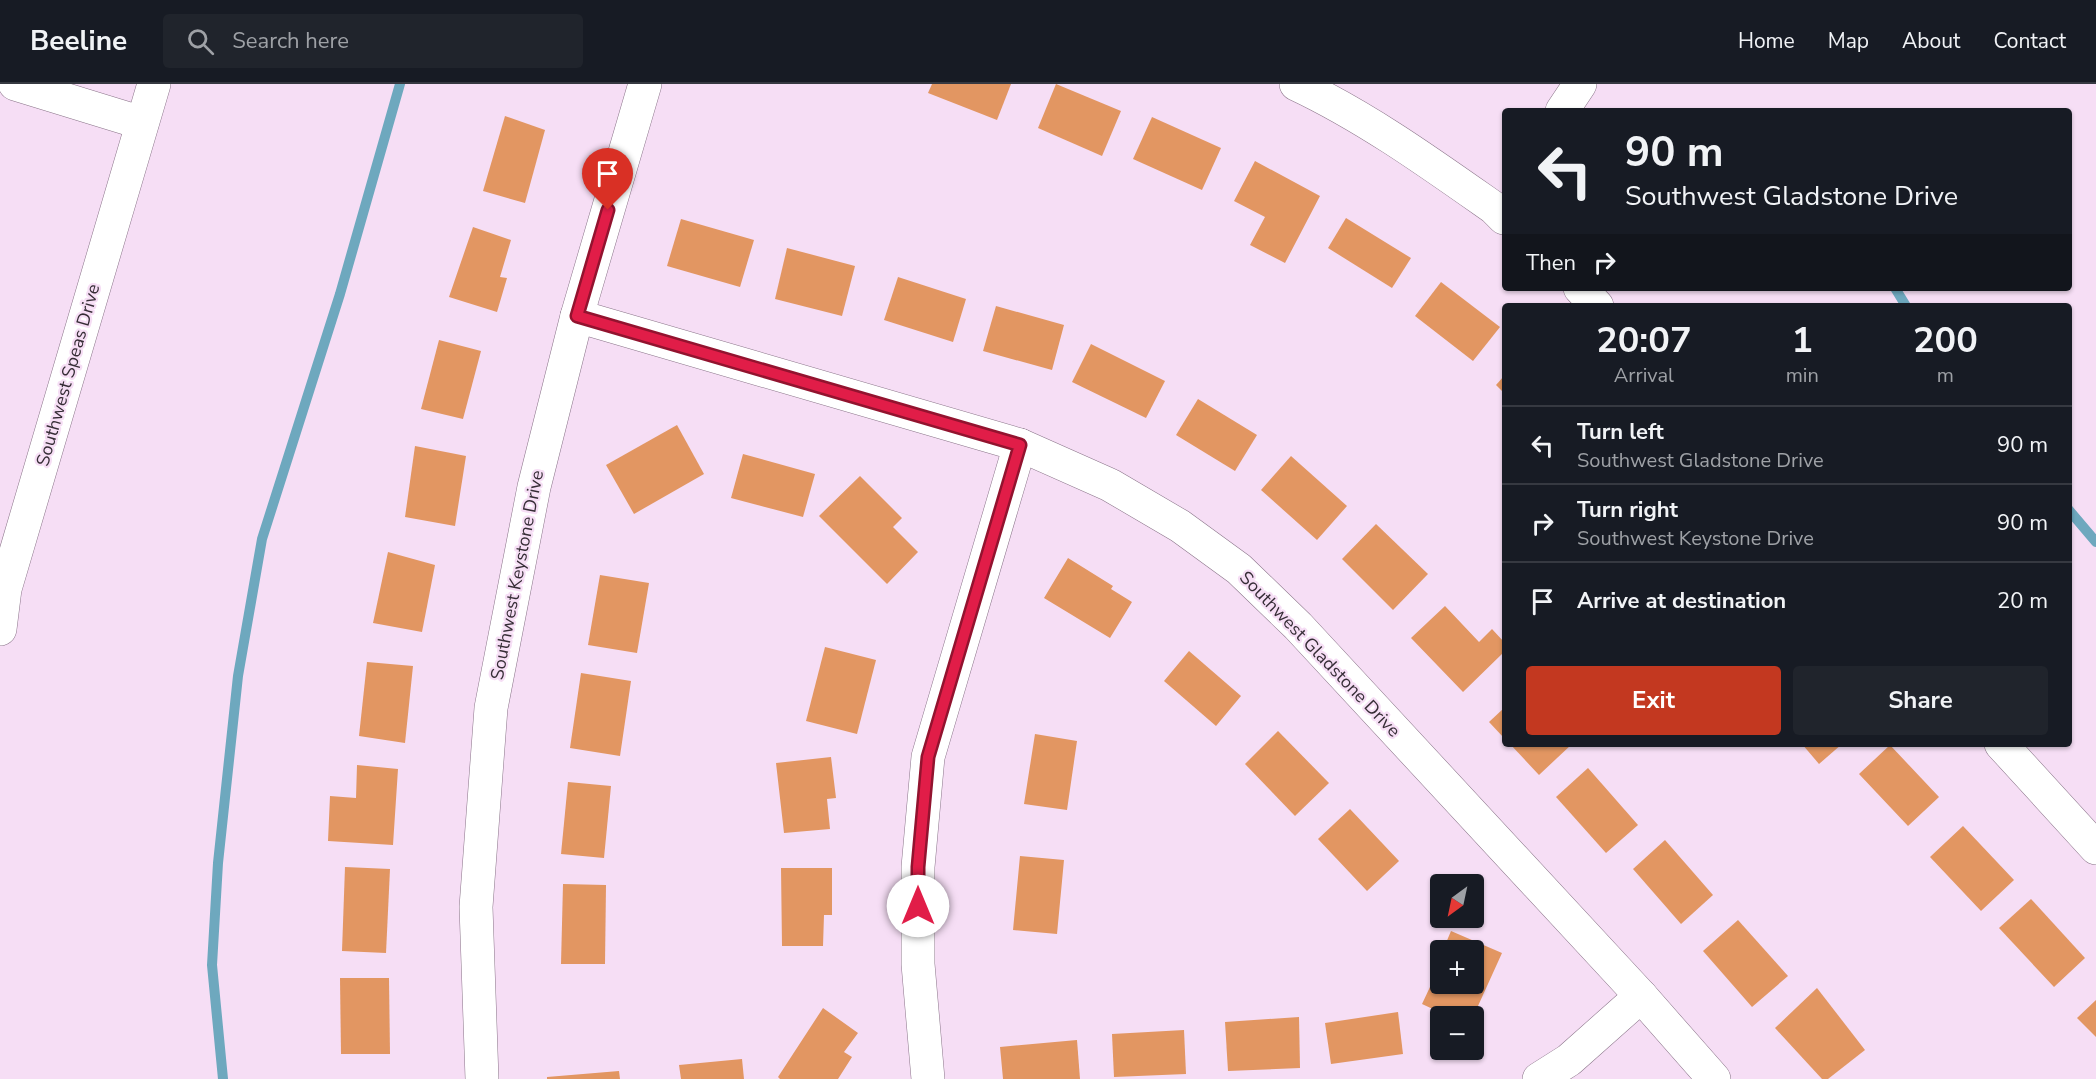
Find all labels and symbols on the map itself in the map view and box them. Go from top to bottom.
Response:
pin [582,148,633,210]
street label: Southwest Speas Drive [31,281,105,469]
street label: Southwest Keystone Drive [485,468,549,682]
street label: Southwest Gladstone Drive [1234,566,1406,742]
position arrow [886,874,950,938]
north arrow [1430,874,1484,928]

